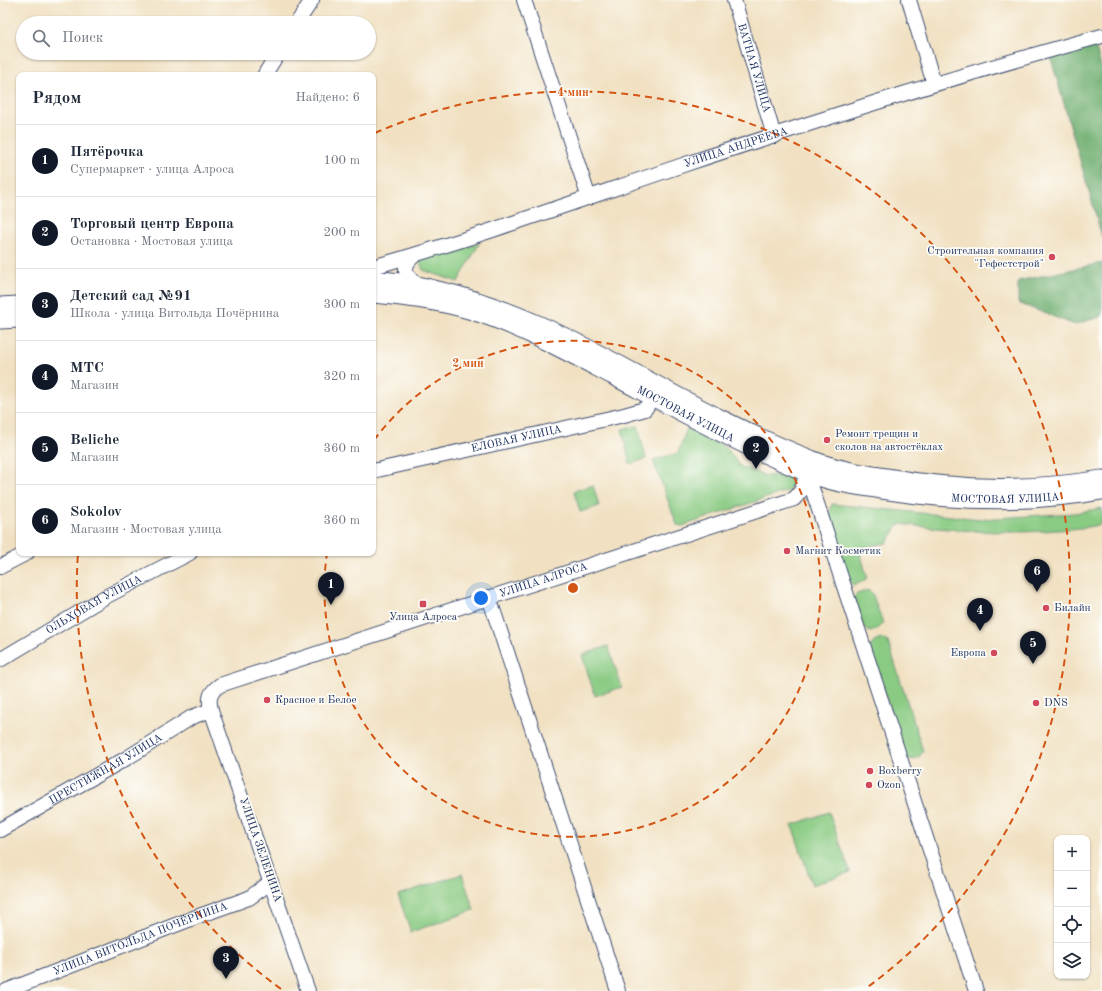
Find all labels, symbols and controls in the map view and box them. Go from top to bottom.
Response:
search box [16,16,376,60]
street label: ВАТНАЯ УЛИЦА [736,22,773,115]
icon: search [30,27,52,49]
text: Поиск [62,31,103,46]
text: 4 мин [557,87,589,99]
text: Рядом [32,90,81,107]
text: Найдено: 6 [296,91,360,104]
street label: УЛИЦА АНДРЕЕВА [683,125,790,170]
text: Пятёрочка [70,145,144,160]
text: 1 [41,154,49,167]
text: 100 m [323,154,360,167]
text: Супермаркет · улица Алроса [70,163,234,176]
text: Торговый центр Европа [70,217,234,232]
text: 2 [41,226,49,239]
text: 200 m [323,226,360,239]
text: Остановка · Мостовая улица [70,235,233,248]
place label: Строительная компания "Гефестстрой" [927,246,1044,270]
marker: Строительная компания "Гефестстрой" [1047,252,1057,262]
text: Детский сад №91 [70,289,192,304]
text: 3 [41,298,49,311]
text: 300 m [323,298,360,311]
text: Школа · улица Витольда Почёрнина [70,307,279,320]
text: 2 мин [452,358,484,370]
text: МТС [70,361,104,376]
text: 4 [41,370,49,383]
text: 320 m [323,370,360,383]
text: Магазин [70,379,119,392]
street label: МОСТОВАЯ УЛИЦА [635,384,737,444]
street label: ЕЛОВАЯ УЛИЦА [470,423,563,454]
place label: Ремонт трещин и сколов на автостёклах [835,429,944,453]
text: Beliche [70,433,119,448]
marker: Ремонт трещин и сколов на автостёклах [822,435,832,445]
pin: 2 [743,436,769,469]
text: 5 [41,442,49,455]
text: 360 m [323,442,360,455]
text: Магазин [70,451,119,464]
street label: МОСТОВАЯ УЛИЦА [951,491,1061,505]
text: Sokolov [70,505,122,520]
text: 6 [41,514,49,527]
text: 360 m [323,514,360,527]
text: Магазин · Мостовая улица [70,523,222,536]
marker: Магнит Косметик [782,546,792,556]
place label: Магнит Косметик [795,546,881,557]
pin: 6 [1024,559,1050,592]
street label: УЛИЦА АЛРОСА [498,561,589,600]
pin: 1 [318,572,344,605]
street label: ОЛЬХОВАЯ УЛИЦА [44,573,144,636]
centre of rings [566,581,580,595]
your location [471,588,491,608]
pin: 4 [967,598,993,631]
marker: Улица Алроса [418,599,428,609]
marker: Билайн [1041,603,1051,613]
place label: Билайн [1054,603,1091,614]
place label: Улица Алроса [389,612,458,623]
pin: 5 [1020,631,1046,664]
place label: Европа [951,648,987,659]
marker: Европа [989,648,999,658]
marker: Красное и Белое [262,695,272,705]
place label: Красное и Белое [275,695,356,706]
marker: DNS [1031,698,1041,708]
place label: DNS [1044,698,1068,709]
street label: ПРЕСТИЖНАЯ УЛИЦА [47,731,165,806]
marker: Boxberry [865,766,875,776]
place label: Boxberry [878,766,922,777]
marker: Ozon [864,780,874,790]
place label: Ozon [877,780,901,791]
street label: УЛИЦА ЗЕЛЕНИНА [237,796,283,904]
map controls [1054,835,1090,979]
button: + [1054,835,1090,871]
button: − [1054,871,1090,907]
street label: УЛИЦА ВИТОЛЬДА ПОЧЁРНИНА [52,900,230,978]
button: locate [1054,907,1090,943]
button: layers [1054,943,1090,979]
pin: 3 [213,946,239,979]

